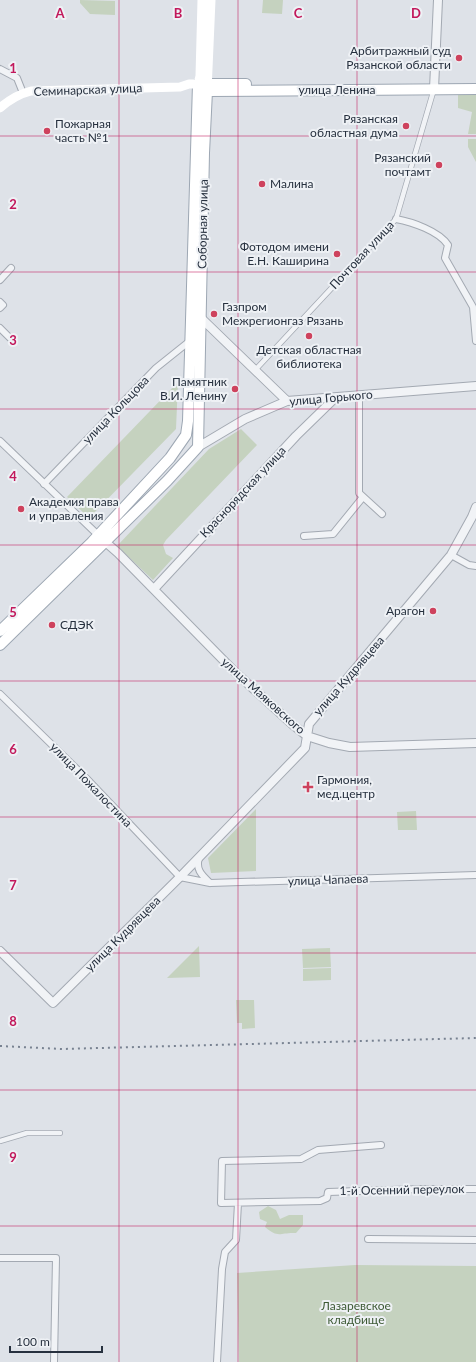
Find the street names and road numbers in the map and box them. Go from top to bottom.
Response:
street label: Семинарская улица [33,80,143,99]
street label: улица Ленина [298,82,376,97]
street label: Соборная улица [194,179,211,269]
street label: Почтовая улица [326,217,397,292]
street label: улица Кольцова [79,373,152,447]
street label: улица Горького [289,386,374,409]
street label: Краснорядская улица [196,443,289,540]
street label: улица Кудрявцева [310,633,387,718]
street label: улица Маяковского [218,654,308,737]
street label: улица Пожалостина [47,739,136,830]
street label: улица Чапаева [287,871,369,888]
street label: улица Кудрявцева [82,893,163,974]
street label: 1-й Осенний переулок [339,1181,465,1198]

